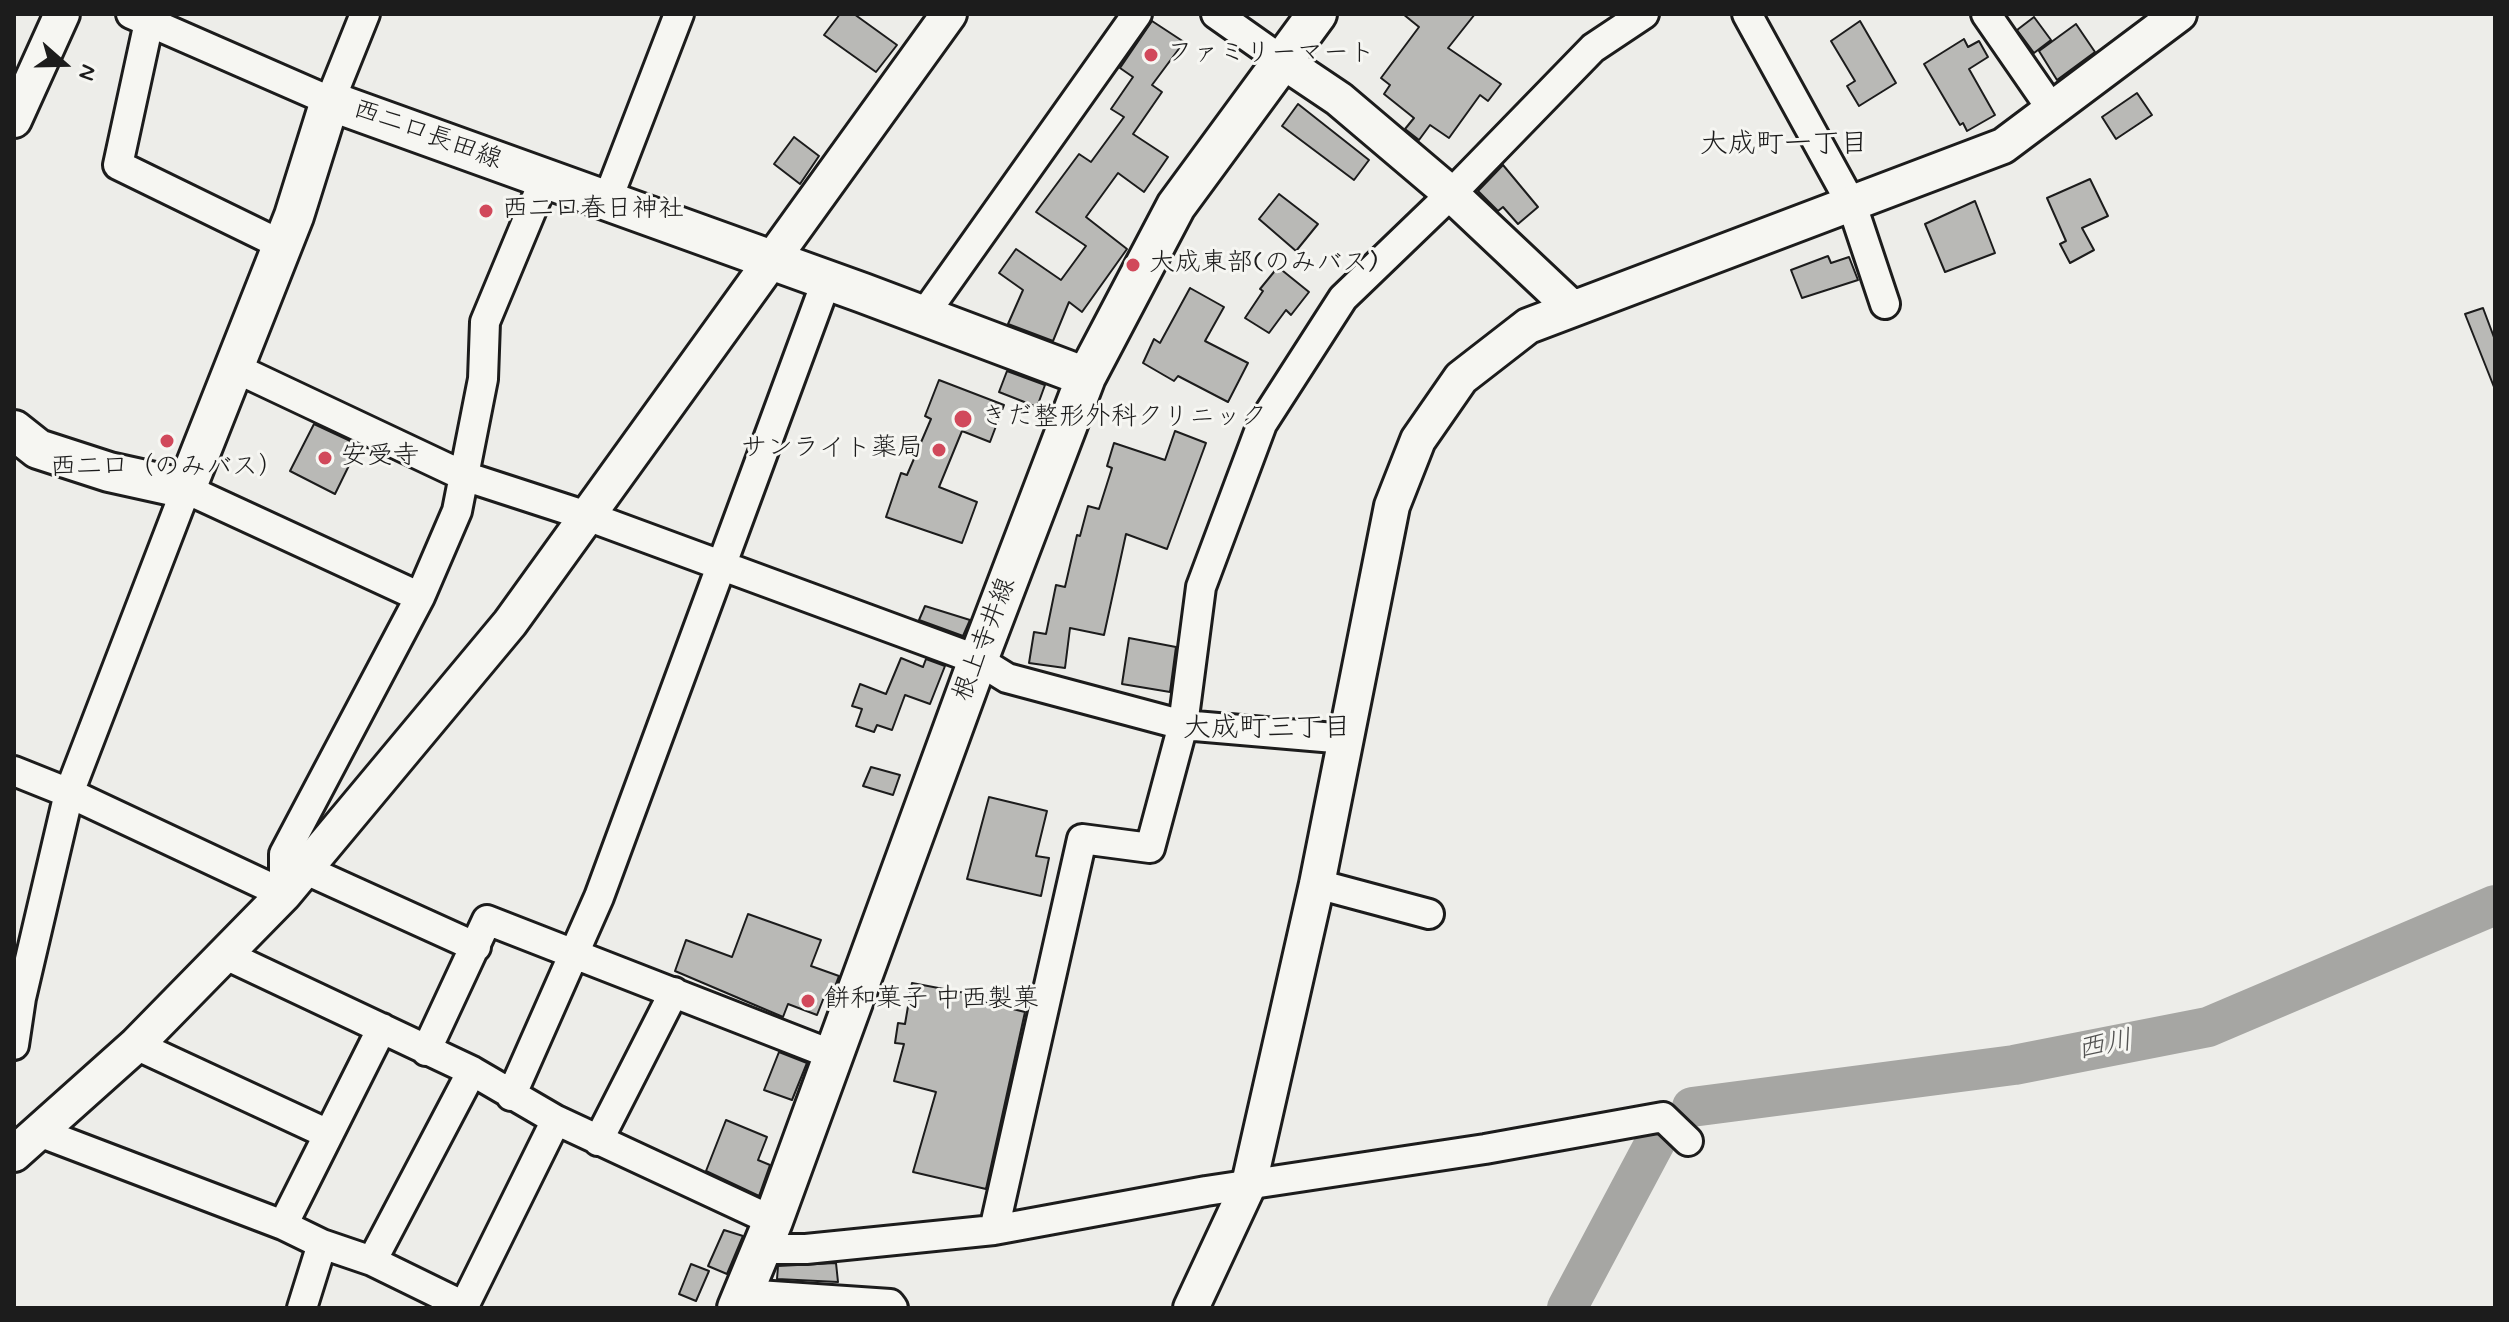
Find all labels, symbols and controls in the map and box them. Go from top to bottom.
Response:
north arrow [24,24,104,104]
place label: ファミリーマート [1167,39,1375,71]
marker: ファミリーマート [1142,46,1160,64]
text: N [71,61,102,84]
street label: 西二口長田線 [348,95,506,177]
district label: 大成町一丁目 [1700,129,1868,163]
place label: 西二口春日神社 [502,195,684,227]
marker: 西二口春日神社 [477,202,495,220]
place label: 大成東部(のみバス) [1149,249,1377,281]
marker: 大成東部(のみバス) [1124,256,1142,274]
place label: きだ整形外科クリニック [981,403,1267,435]
marker: きだ整形外科クリニック [952,408,974,430]
marker: 西二口（のみバス） [158,432,176,450]
place label: サンライト薬局 [741,434,923,466]
marker: サンライト薬局 [930,441,948,459]
place label: 安受寺 [341,442,419,474]
marker: 安受寺 [316,449,334,467]
place label: 西二口（のみバス） [50,453,284,485]
street label: 根上寺井線 [948,574,1024,706]
district label: 大成町三丁目 [1183,713,1351,747]
place label: 餅和菓子 中西製菓 [824,985,1039,1017]
marker: 餅和菓子 中西製菓 [799,992,817,1010]
water label: 西川 [2074,1025,2136,1069]

